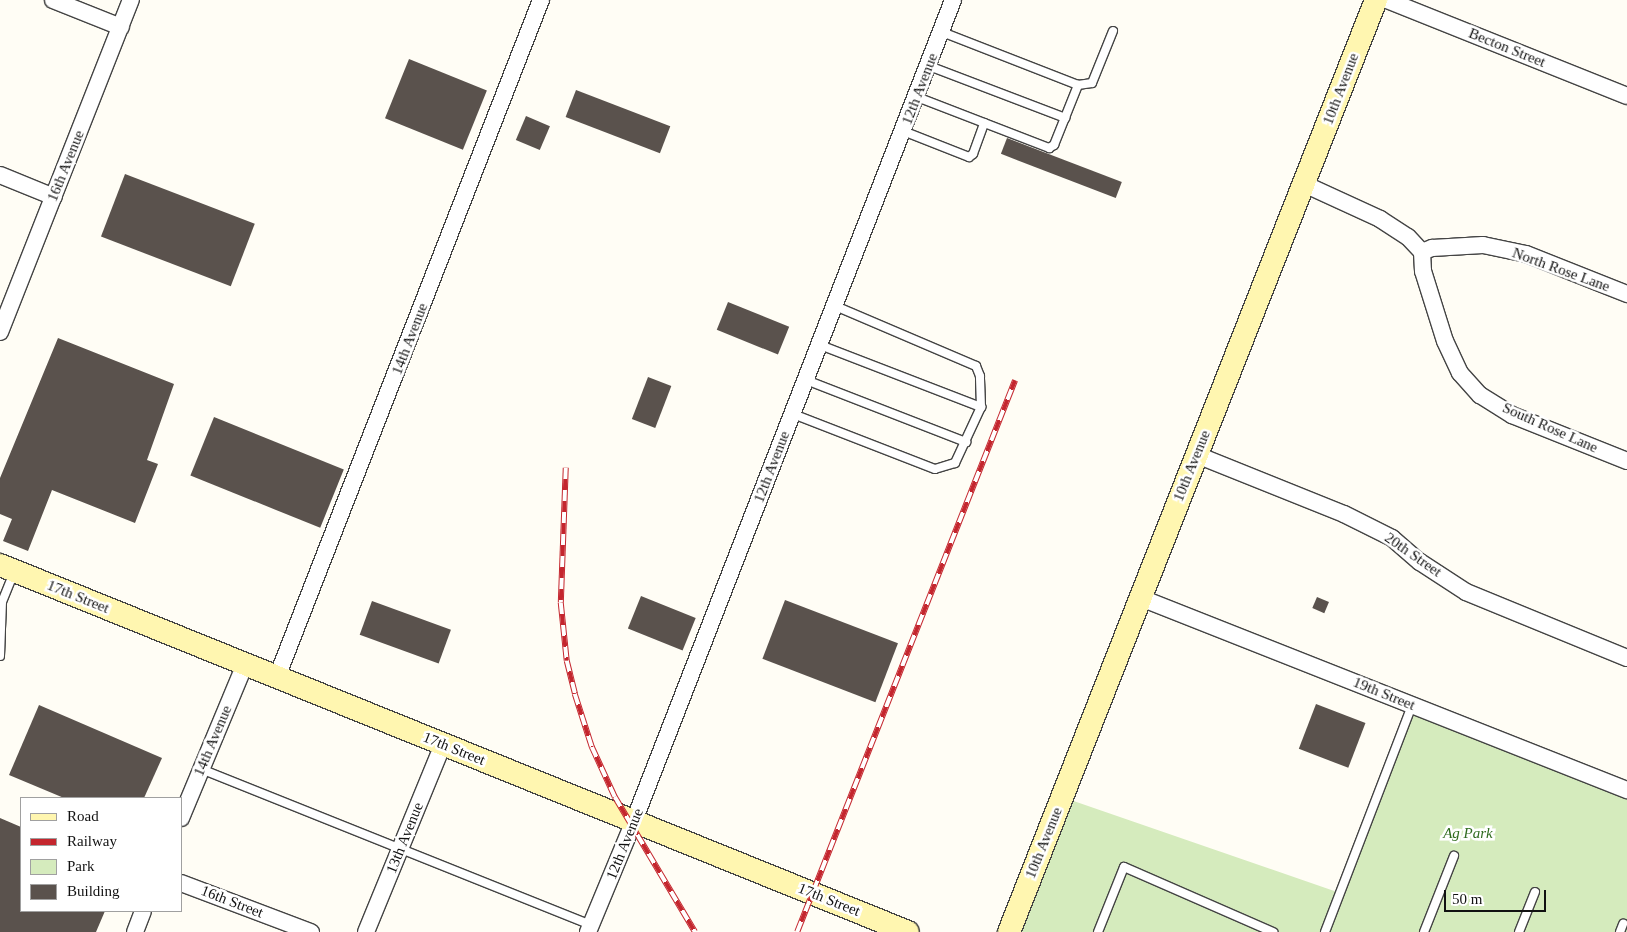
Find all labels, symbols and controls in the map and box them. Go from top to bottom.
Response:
street label: Becton Street [1466,24,1548,72]
street label: 12th Avenue [898,50,942,128]
street label: 10th Avenue [1319,50,1363,128]
street label: 16th Avenue [43,127,89,205]
street label: North Rose Lane [1510,244,1612,296]
street label: 14th Avenue [388,300,432,378]
street label: South Rose Lane [1500,399,1600,457]
street label: 10th Avenue [1169,427,1215,505]
street label: 12th Avenue [750,428,794,506]
street label: 20th Street [1381,529,1445,581]
street label: 17th Street [44,576,112,618]
street label: 19th Street [1350,673,1418,715]
street label: 14th Avenue [190,703,236,779]
street label: 17th Street [420,728,488,770]
legend [20,797,182,912]
street label: 13th Avenue [382,799,428,877]
street label: 10th Avenue [1021,804,1067,882]
street label: 12th Avenue [602,805,648,883]
text: Road [67,808,99,824]
park label: Ag Park [1443,825,1493,843]
text: Railway [67,833,117,849]
text: Park [67,858,95,874]
street label: 17th Street [795,879,863,921]
scale bar [1447,880,1550,912]
street label: 16th Street [198,882,266,922]
text: Building [67,883,120,899]
text: 50 m [1452,891,1482,907]

